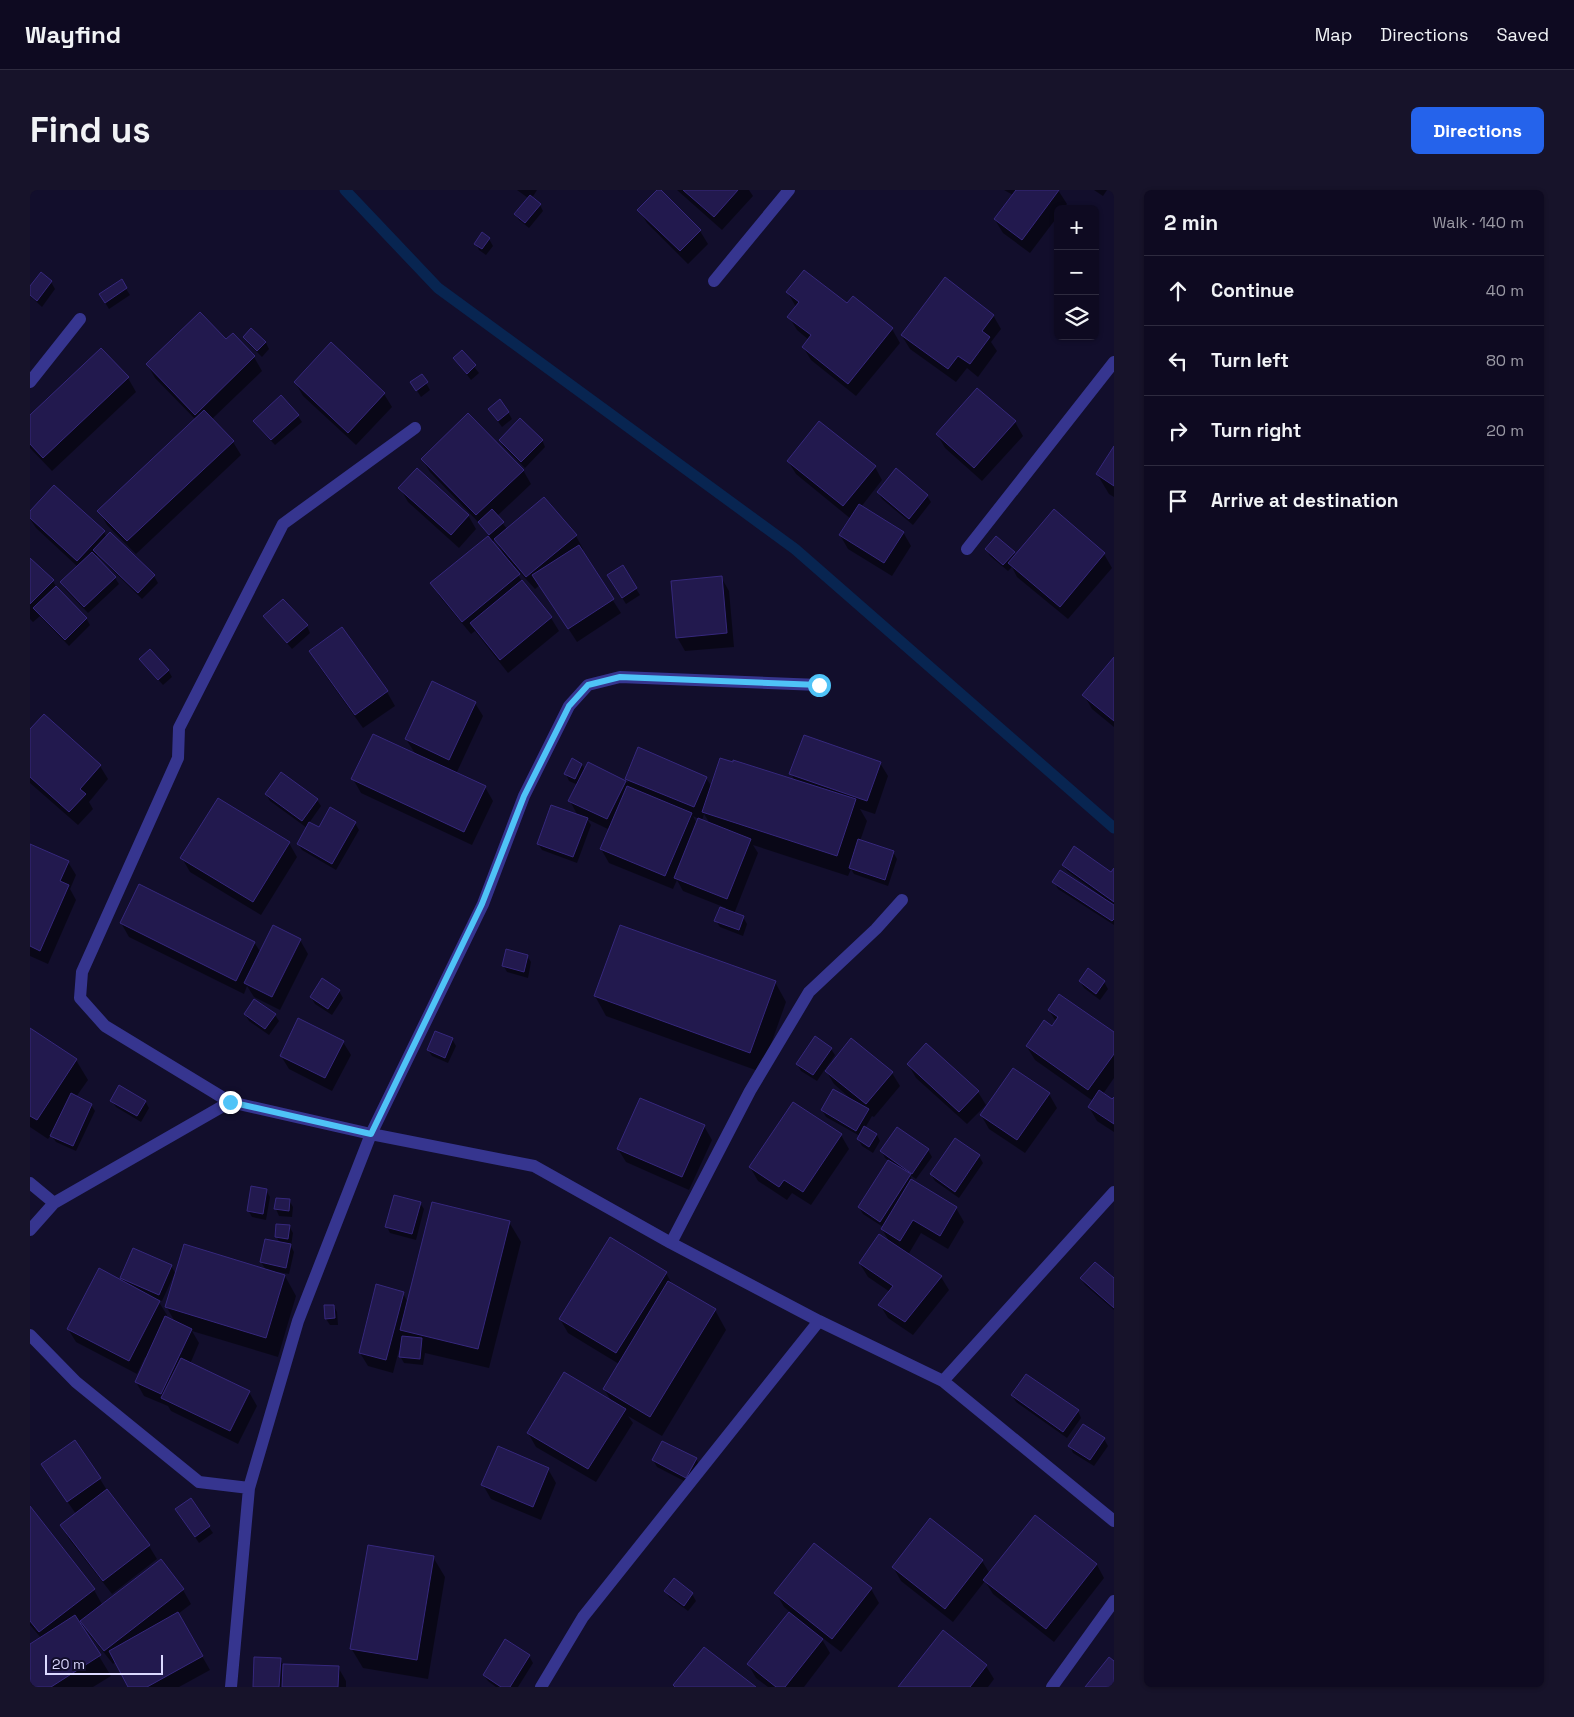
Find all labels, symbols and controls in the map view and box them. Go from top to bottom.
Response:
text: Wayfind [25,19,121,50]
text: Map [1315,23,1352,46]
text: Directions [1380,23,1469,46]
text: Saved [1497,23,1549,46]
button: Directions [1411,107,1544,154]
text: Find us [30,108,151,152]
map controls [1054,205,1099,340]
button: + [1054,205,1099,250]
text: 2 min [1164,209,1218,236]
text: Walk · 140 m [1432,212,1524,233]
button: − [1054,250,1099,295]
icon: ahead [1164,277,1192,305]
text: Continue [1211,278,1294,303]
text: 40 m [1486,280,1524,301]
button: layers [1054,295,1099,340]
icon: left [1164,347,1192,375]
text: Turn left [1211,348,1289,373]
text: 80 m [1486,350,1524,371]
icon: right [1164,417,1192,445]
text: Turn right [1211,418,1301,443]
text: 20 m [1486,420,1524,441]
icon: arrive [1164,487,1192,515]
text: Arrive at destination [1211,488,1399,513]
route start [808,674,831,697]
route end [219,1091,242,1114]
scale bar [45,1652,162,1675]
text: 20 m [52,1655,85,1673]

